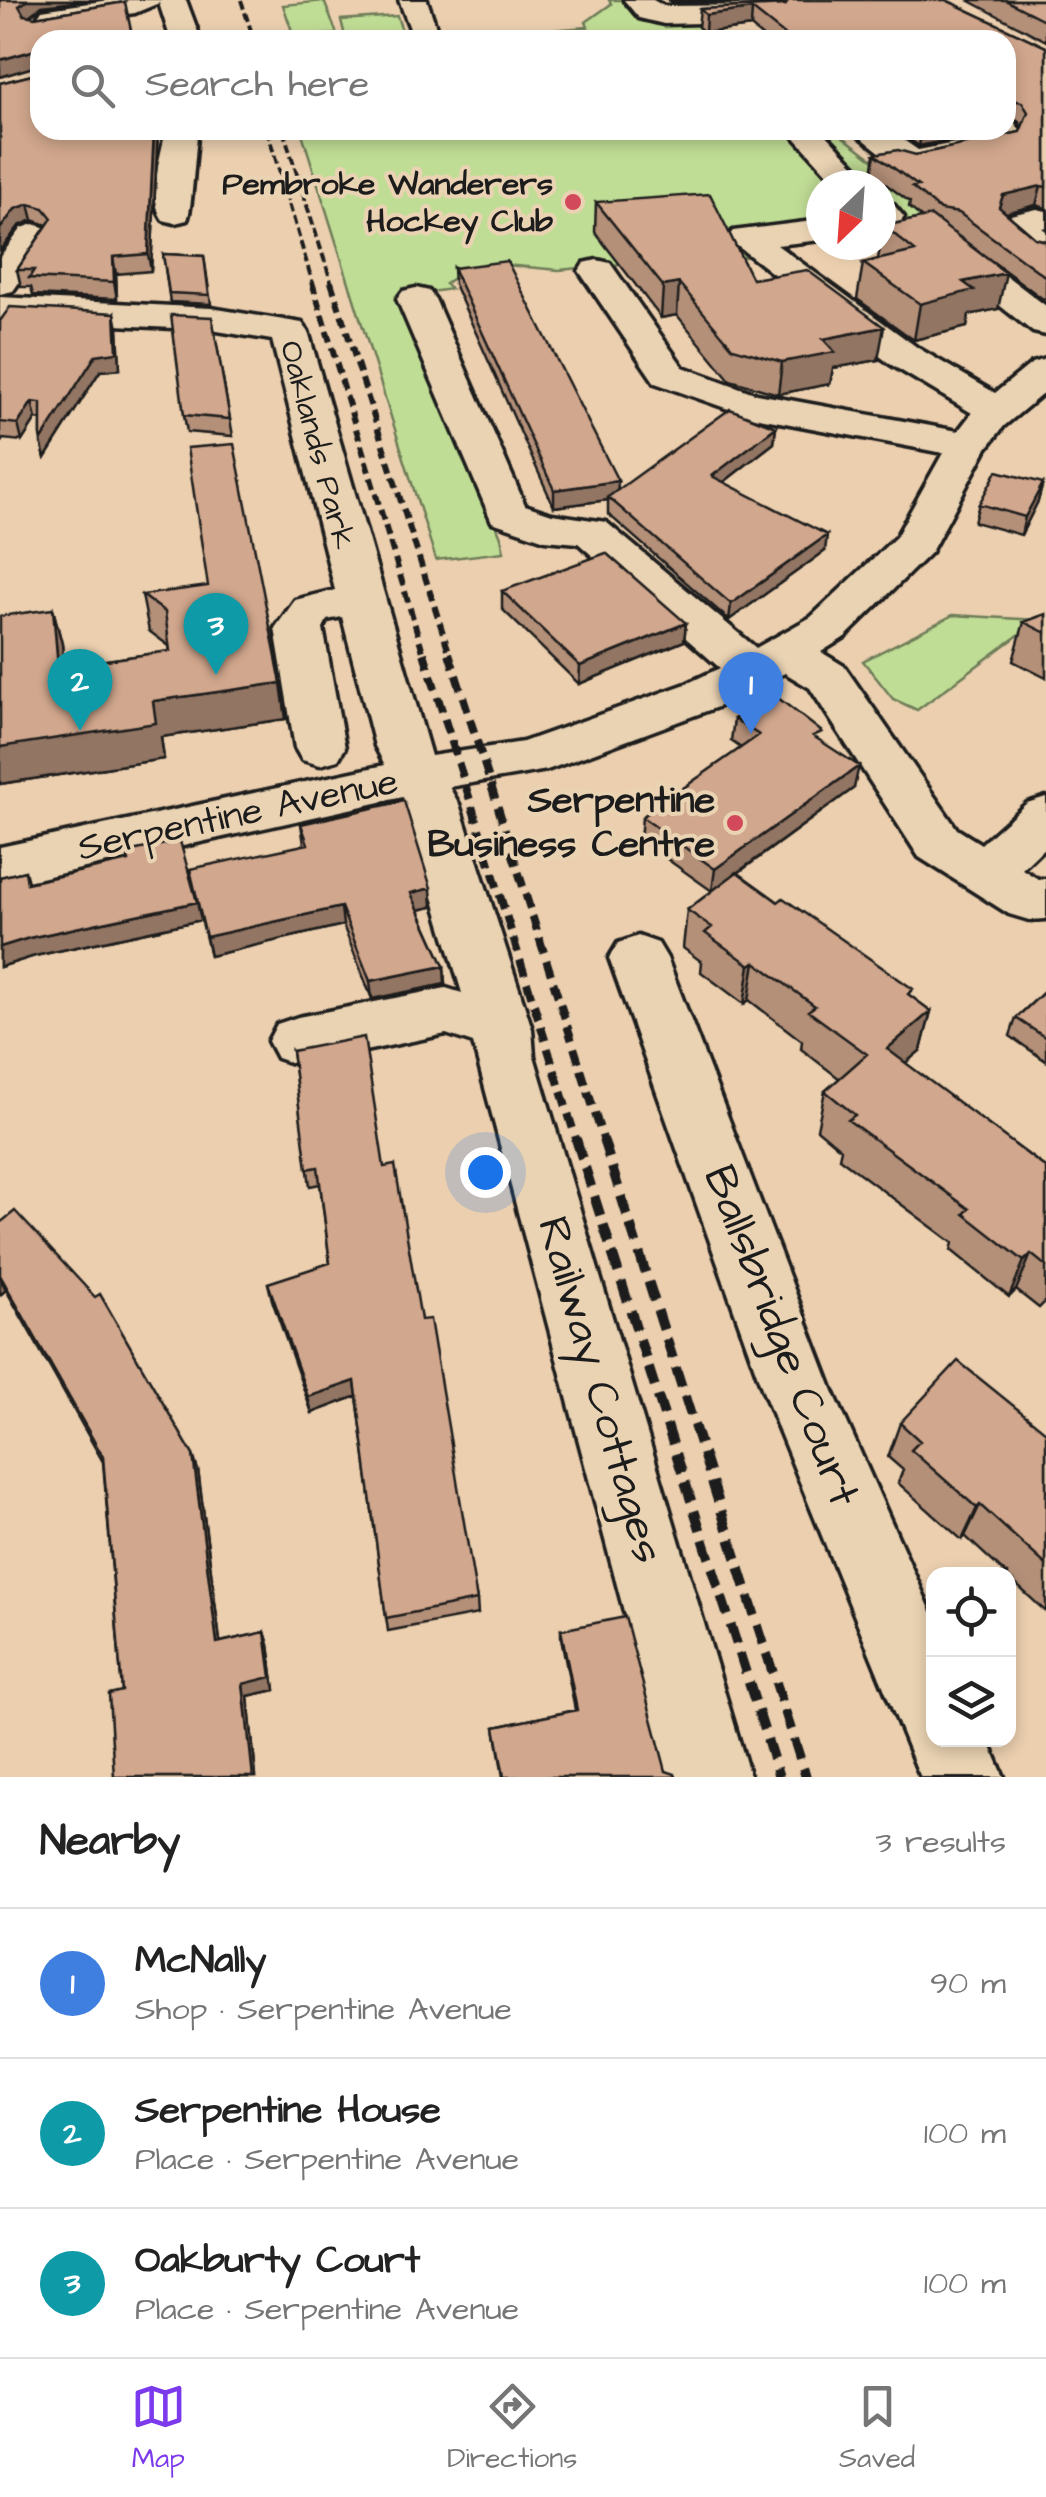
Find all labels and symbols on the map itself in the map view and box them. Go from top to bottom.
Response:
place label: Pembroke Wanderers Hockey Club [222,162,553,245]
north arrow [806,170,896,260]
marker: Pembroke Wanderers Hockey Club [562,191,584,213]
street label: Oaklands Park [268,336,367,554]
pin: 3 [184,592,248,675]
pin: 2 [48,648,112,731]
pin: 1 [718,652,784,734]
street label: Serpentine Avenue [73,756,403,874]
place label: Serpentine Business Centre [428,775,715,871]
marker: Serpentine Business Centre [724,812,746,834]
your location [460,1147,511,1198]
street label: Ballsbridge Court [688,1157,874,1515]
street label: Railway Cottages [520,1210,679,1571]

